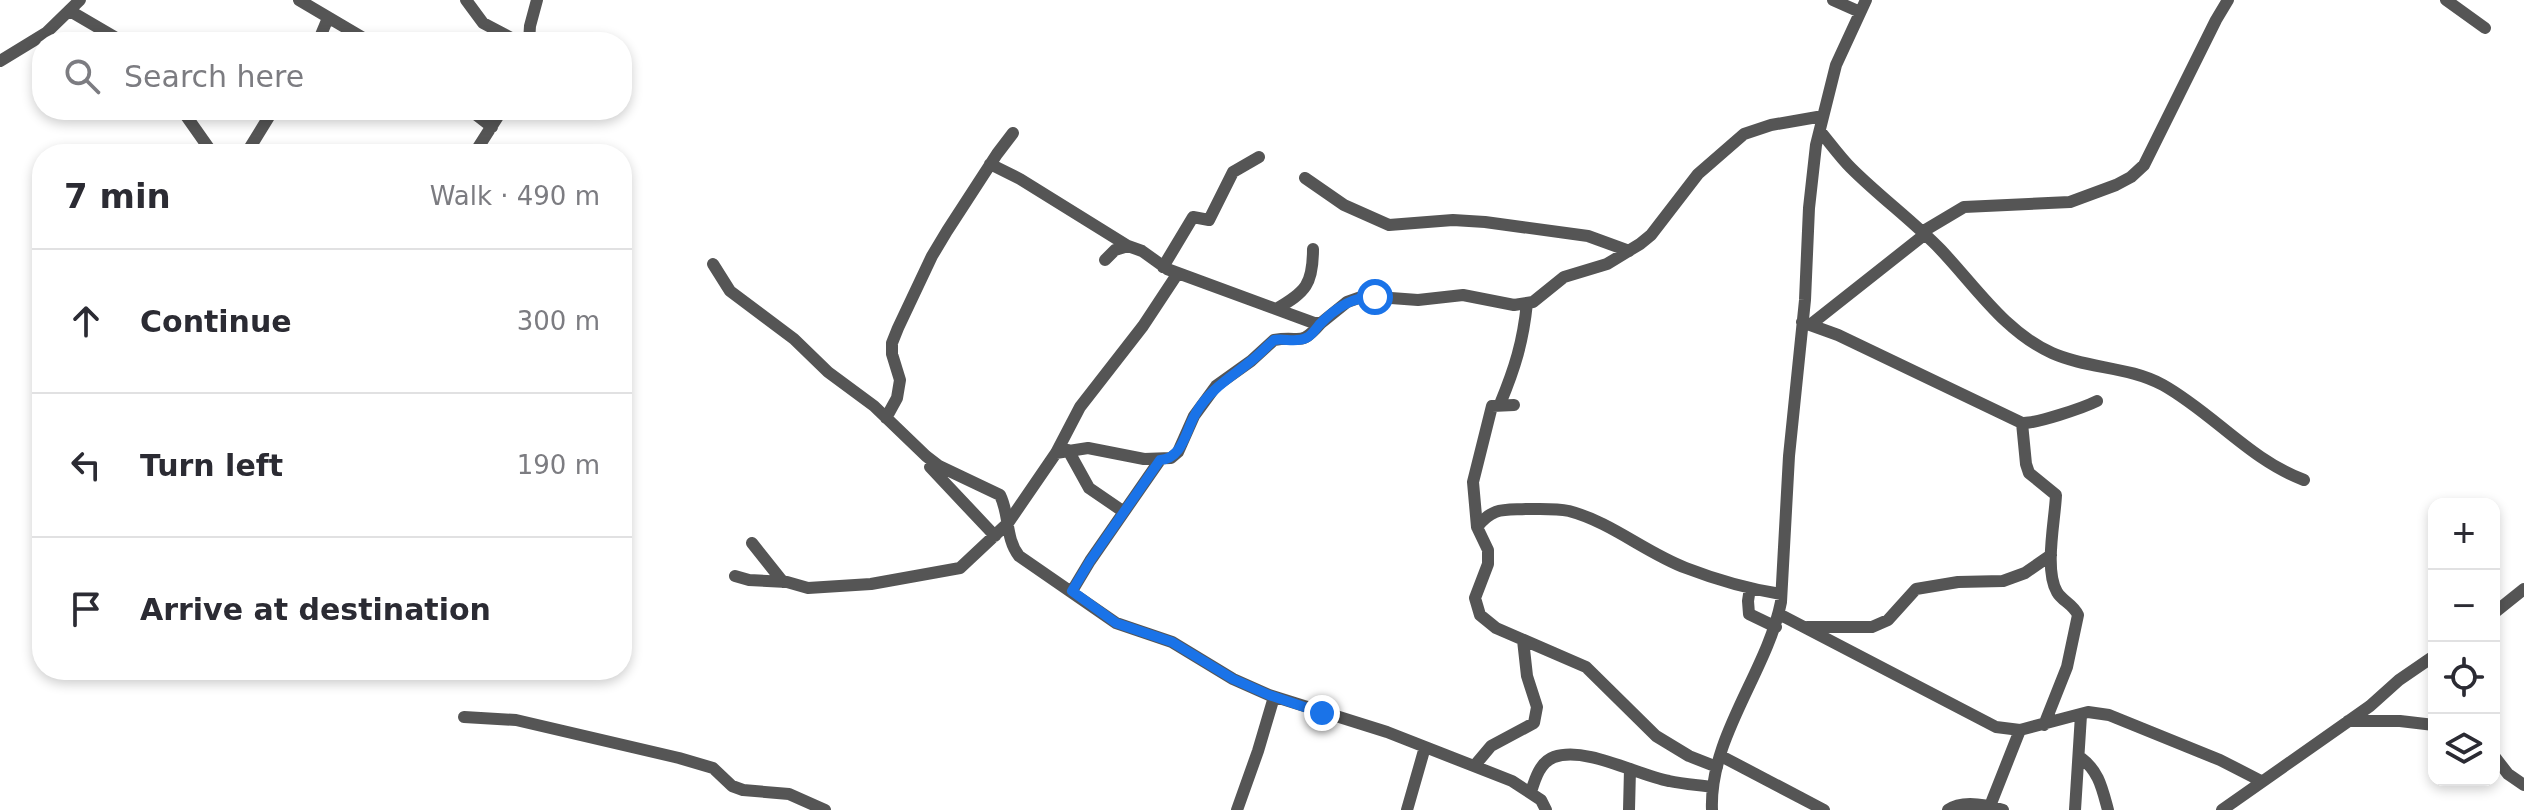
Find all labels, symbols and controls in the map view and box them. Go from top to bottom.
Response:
search box [32,32,632,120]
icon: search [60,54,104,98]
text: Search here [124,59,304,94]
text: 7 min [64,176,171,216]
text: Walk · 490 m [430,181,600,211]
route start [1357,279,1393,315]
icon: ahead [64,299,108,343]
text: Continue [140,304,292,339]
text: 300 m [517,306,600,336]
icon: left [64,443,108,487]
text: Turn left [140,448,283,483]
text: 190 m [517,450,600,480]
map controls [2428,498,2500,786]
button: + [2428,498,2500,570]
button: − [2428,570,2500,642]
icon: arrive [64,587,108,631]
text: Arrive at destination [140,592,491,627]
button: locate [2428,642,2500,714]
route end [1304,695,1340,731]
button: layers [2428,714,2500,786]

